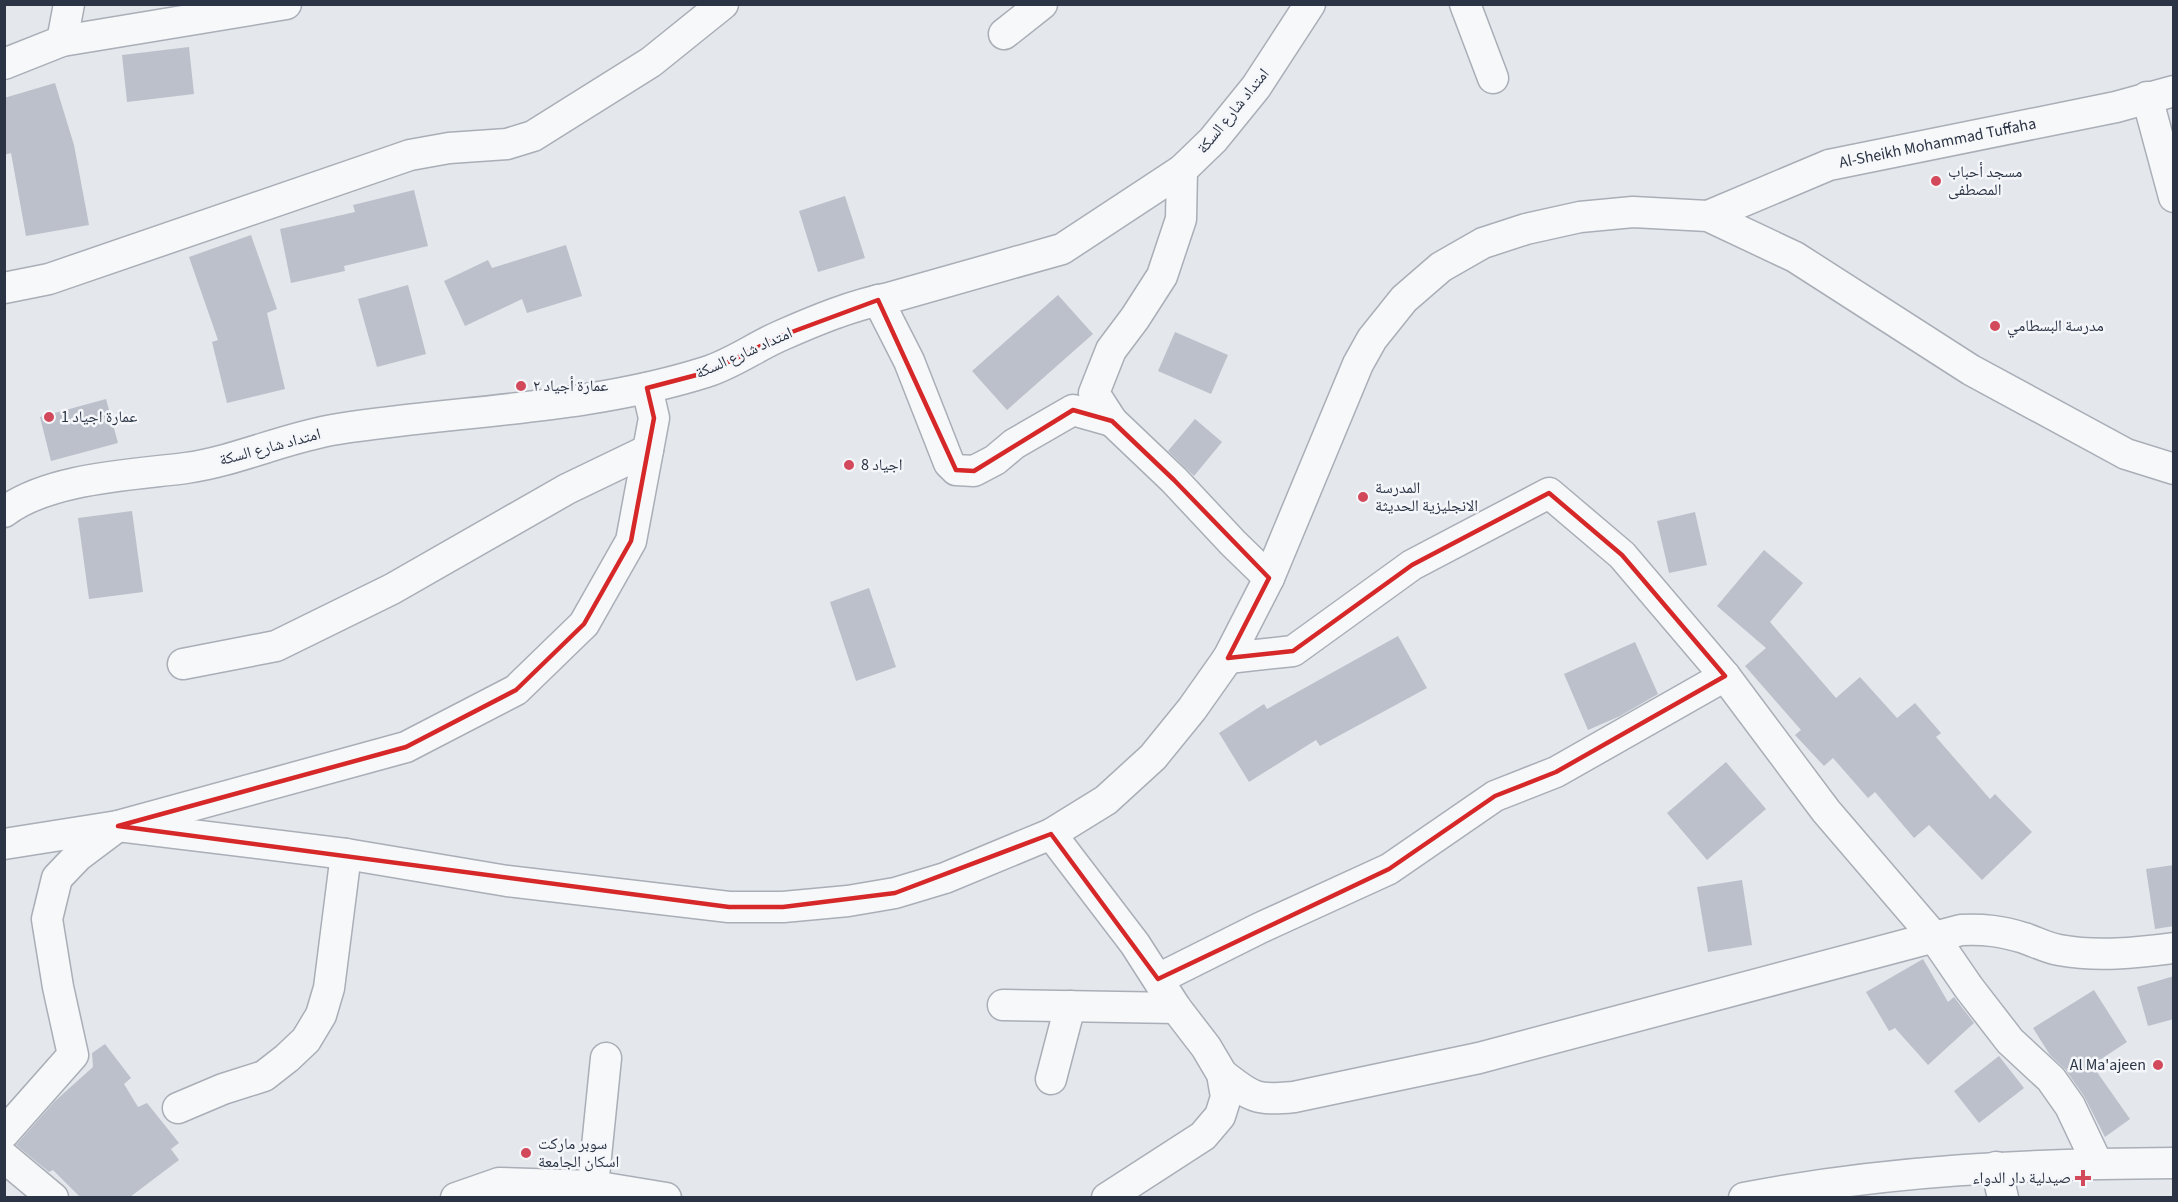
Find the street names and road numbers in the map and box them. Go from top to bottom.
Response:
street label: امتداد شارع السكة [1192,64,1274,158]
street label: Al-Sheikh Mohammad Tuffaha [1837,112,2038,174]
street label: امتداد شارع السكة [692,322,796,384]
street label: امتداد شارع السكة [217,423,323,471]

